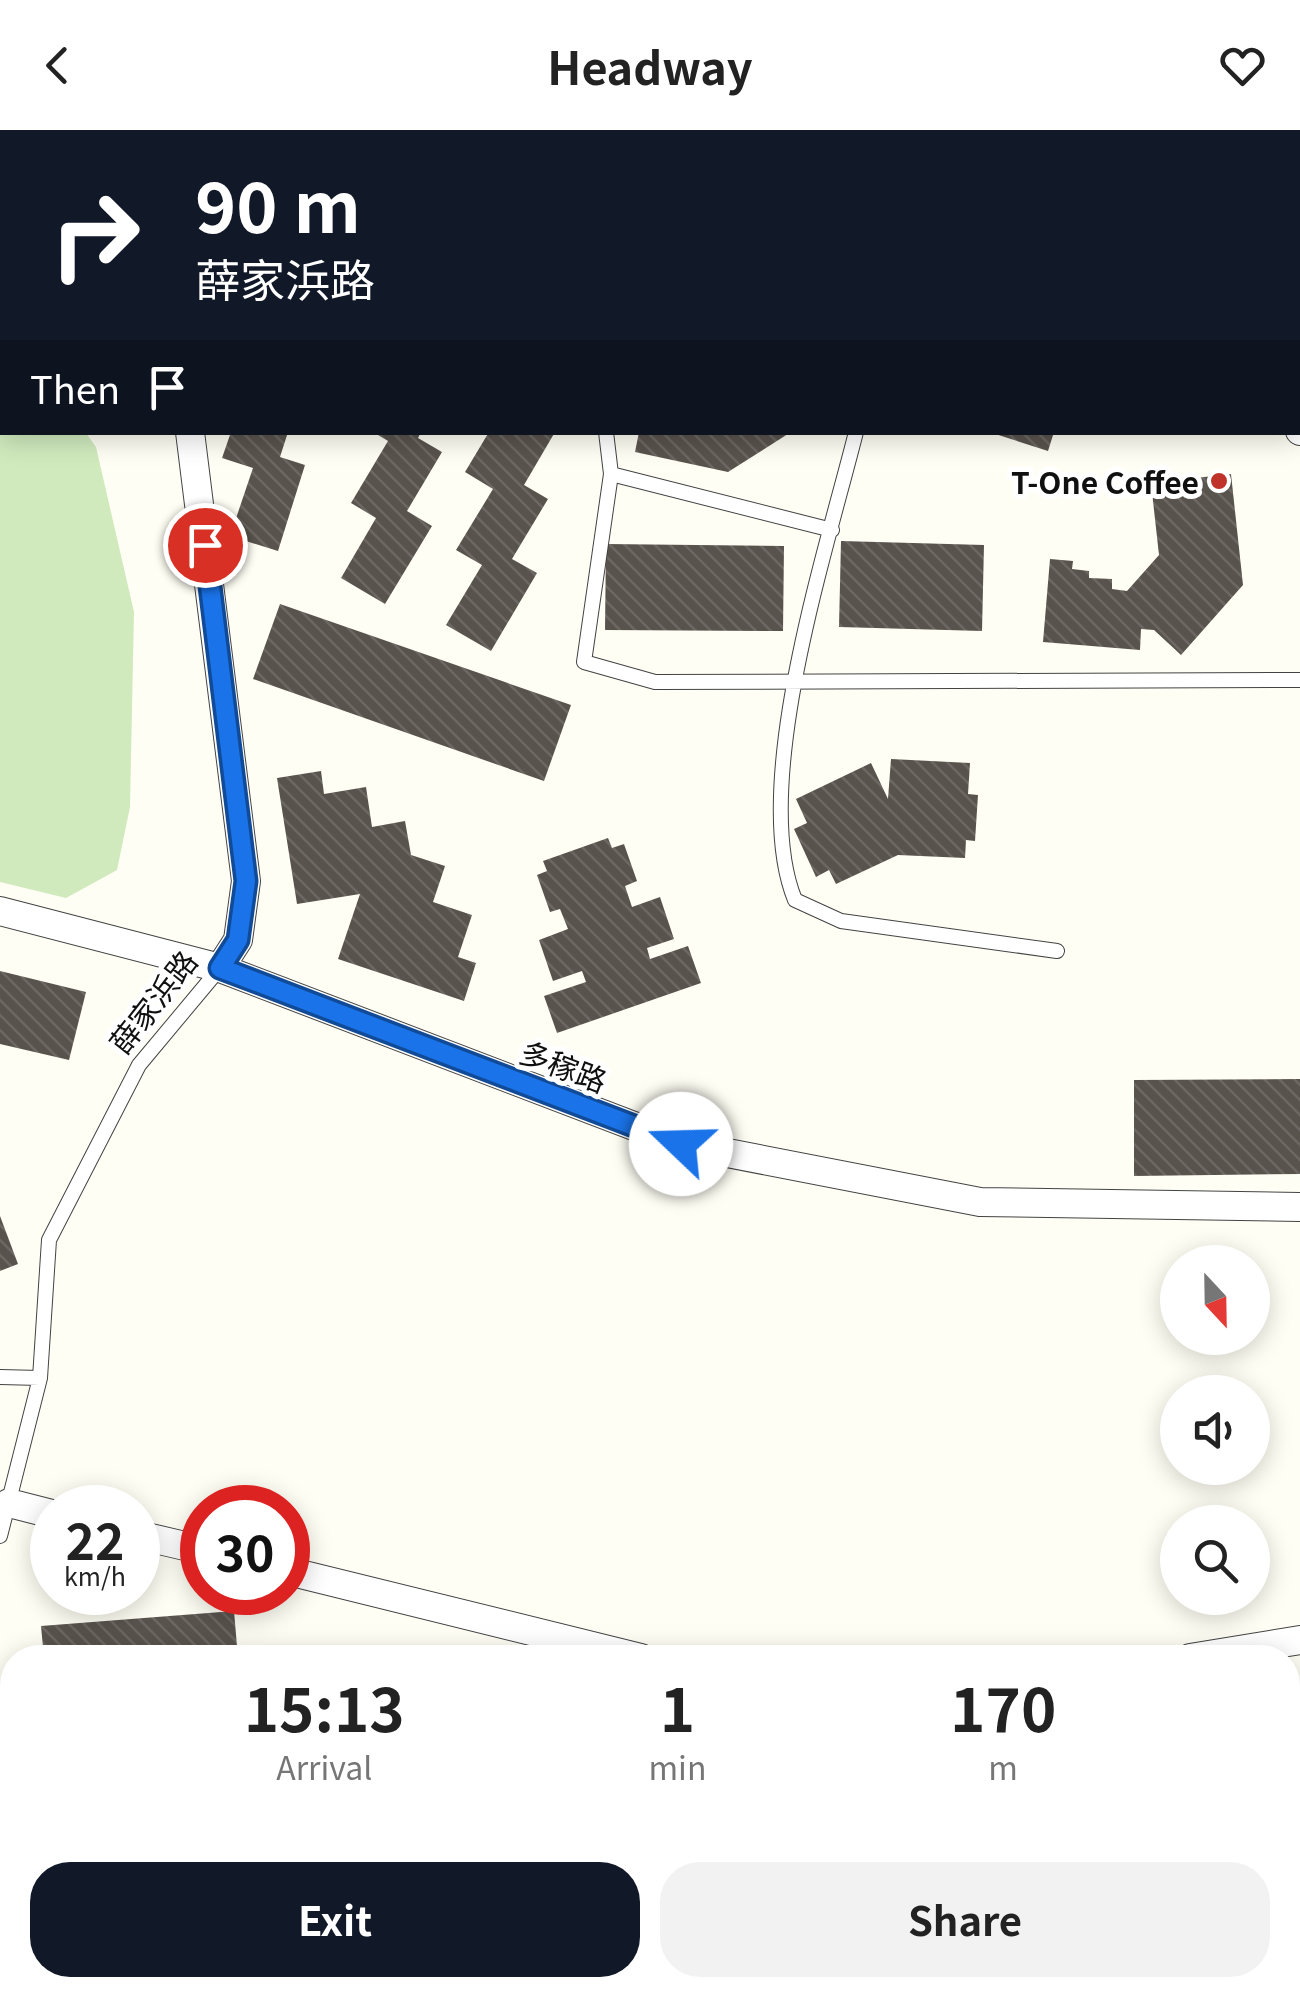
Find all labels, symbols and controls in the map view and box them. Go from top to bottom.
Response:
text: Headway [547,33,753,98]
icon: back [30,38,85,93]
icon: heart [1215,38,1270,93]
text: 90 m [195,152,361,253]
icon: right [30,170,160,300]
text: 薛家浜路 [195,245,375,310]
text: Then [30,360,120,415]
icon: arrive [140,360,195,415]
place label: T-One Coffee [1011,459,1199,503]
marker: T-One Coffee [1208,470,1230,492]
pin [163,503,248,588]
icon: arrive [178,518,233,573]
street label: 薛家浜路 [98,940,206,1062]
street label: 多稼路 [514,1028,614,1102]
position arrow [629,1092,733,1196]
north arrow [1160,1245,1270,1355]
map controls [1160,1245,1270,1615]
button: sound [1160,1375,1270,1485]
speed limit sign: 30 [180,1485,310,1615]
text: 22 [66,1502,125,1574]
button: search [1160,1505,1270,1615]
text: km/h [64,1557,126,1593]
text: 15:13 [244,1662,405,1749]
text: 1 [660,1662,695,1749]
text: 170 [950,1662,1056,1749]
text: Arrival [276,1743,372,1789]
text: min [648,1743,706,1789]
text: m [988,1743,1018,1789]
button: Exit [30,1862,640,1977]
button: Share [660,1862,1270,1977]

